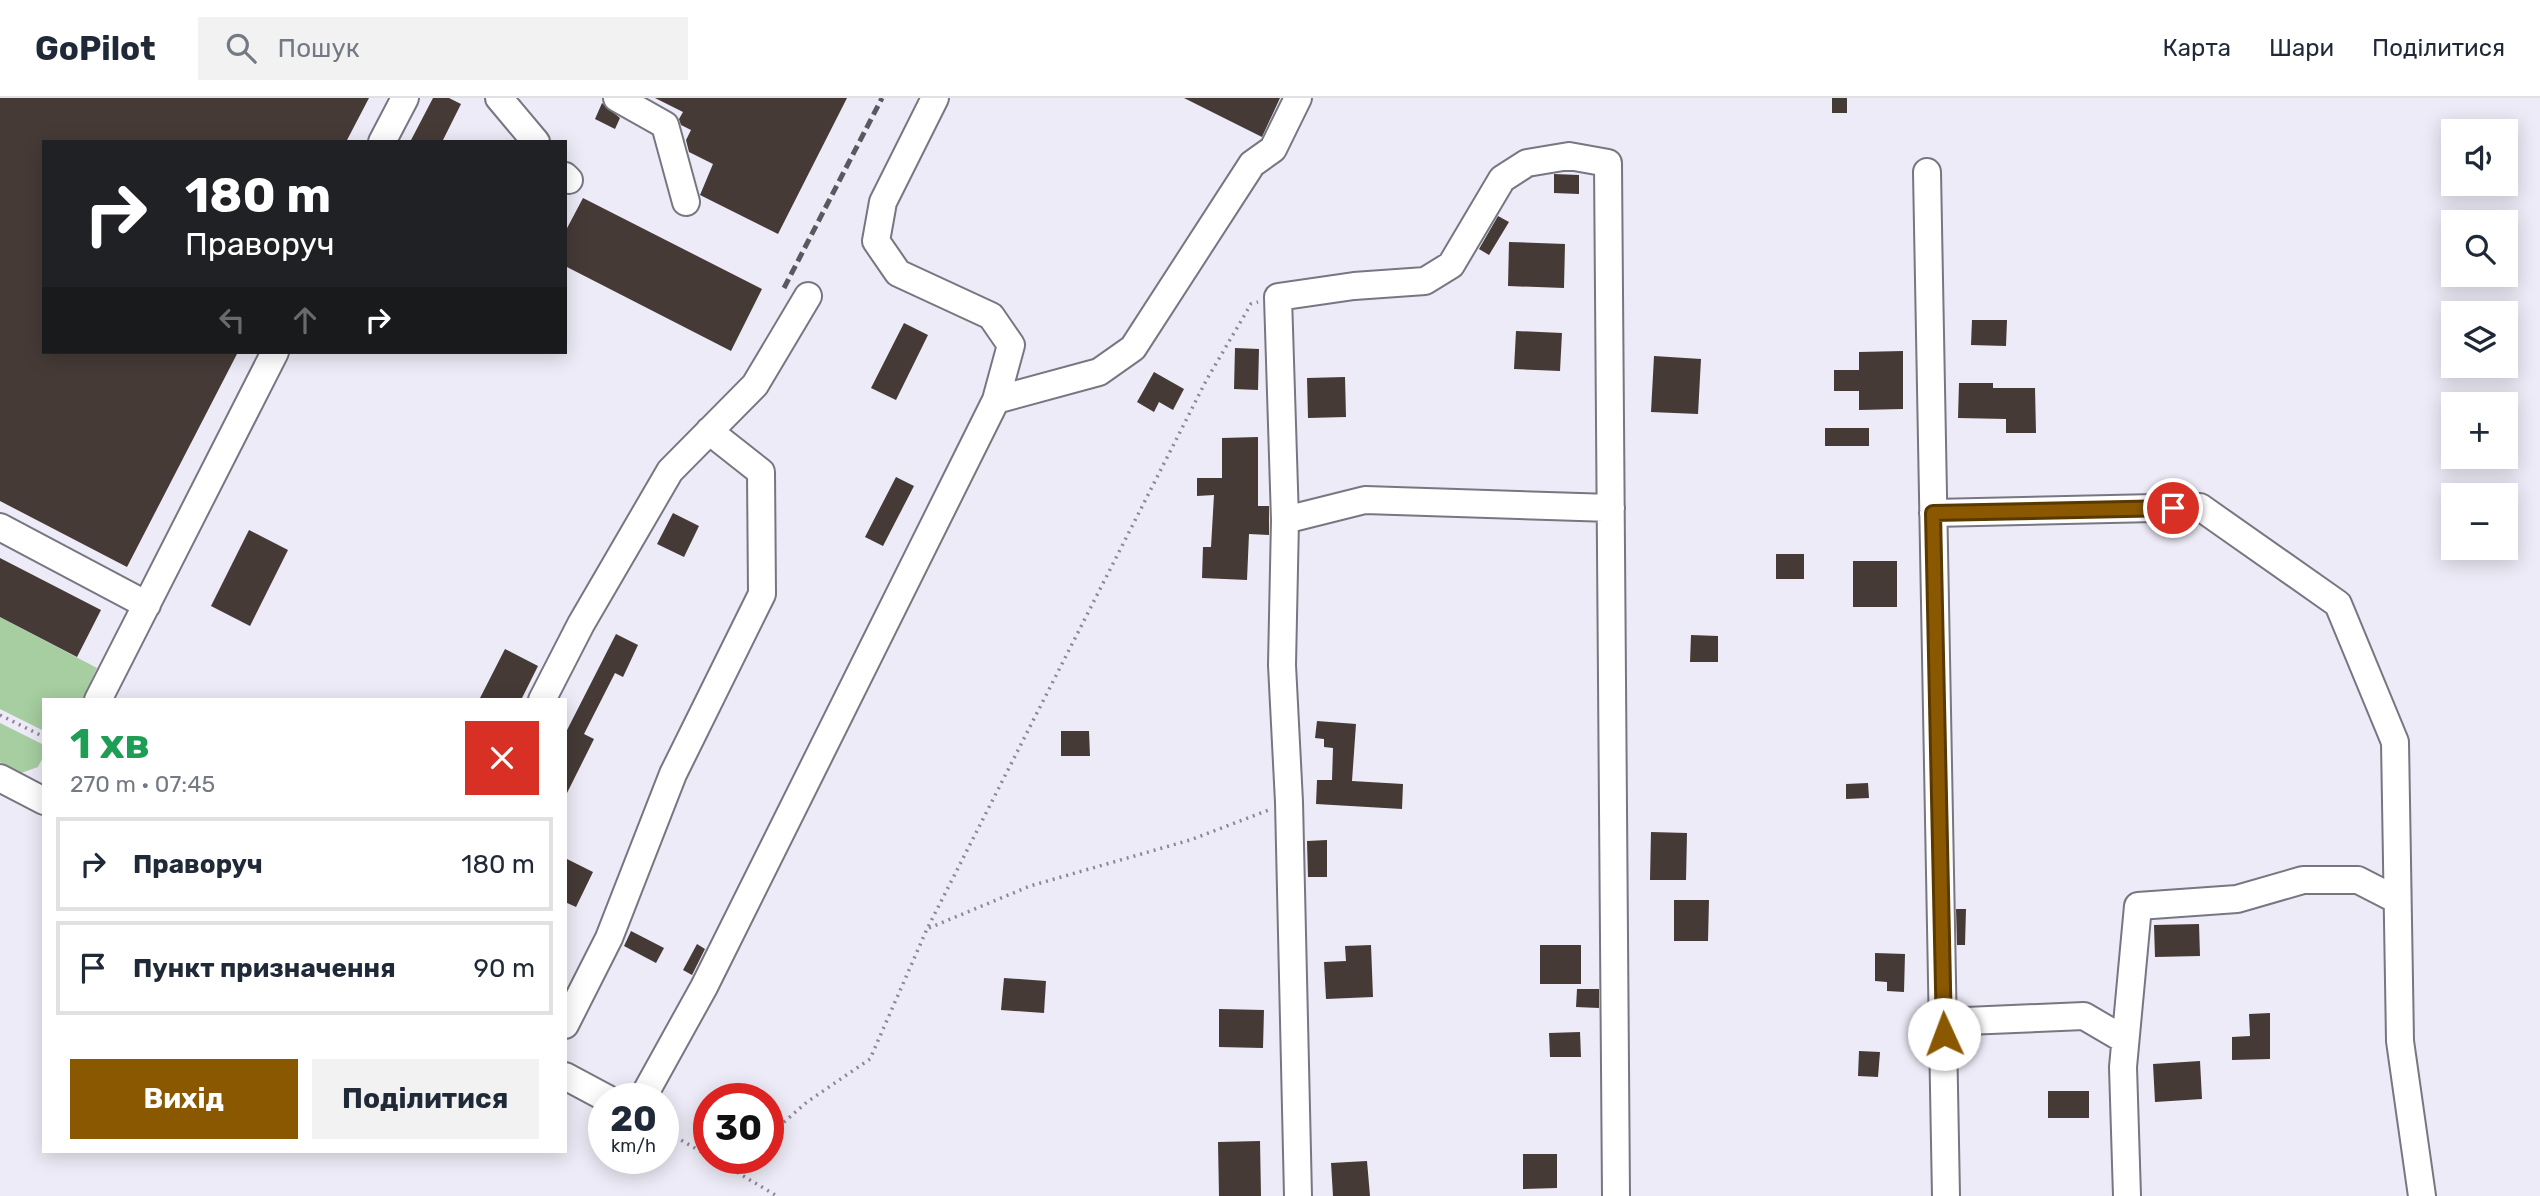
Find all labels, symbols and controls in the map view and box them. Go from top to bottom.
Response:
search box [198,17,688,80]
text: GoPilot [35,29,156,68]
icon: search [222,29,260,67]
text: Пошук [278,33,360,64]
text: Карта [2162,34,2231,62]
text: Шари [2269,34,2334,62]
text: Поділитися [2372,34,2505,62]
map controls [2441,119,2518,560]
button: sound [2441,119,2518,196]
text: 180 m [185,166,331,224]
icon: right [70,168,161,259]
button: search [2441,210,2518,287]
text: Праворуч [185,225,334,263]
icon: left [213,301,251,339]
icon: ahead [286,301,324,339]
icon: right [359,301,397,339]
button: layers [2441,301,2518,378]
button: + [2441,392,2518,469]
pin [2143,478,2203,538]
button: − [2441,483,2518,560]
icon: arrive [2154,489,2192,527]
text: 1 хв [70,719,150,769]
button: close [465,721,539,795]
text: 270 m · 07:45 [70,770,215,798]
icon: right [74,845,112,883]
text: Праворуч [133,849,263,880]
text: 180 m [461,849,535,880]
icon: arrive [74,949,112,987]
text: Пункт призначення [133,953,396,984]
text: 90 m [474,953,535,984]
position arrow [1907,997,1981,1071]
button: Вихід [70,1059,298,1139]
button: Поділитися [312,1059,539,1139]
speed limit sign: 30 [693,1083,784,1174]
text: 20 [610,1098,657,1140]
text: km/h [611,1135,656,1157]

